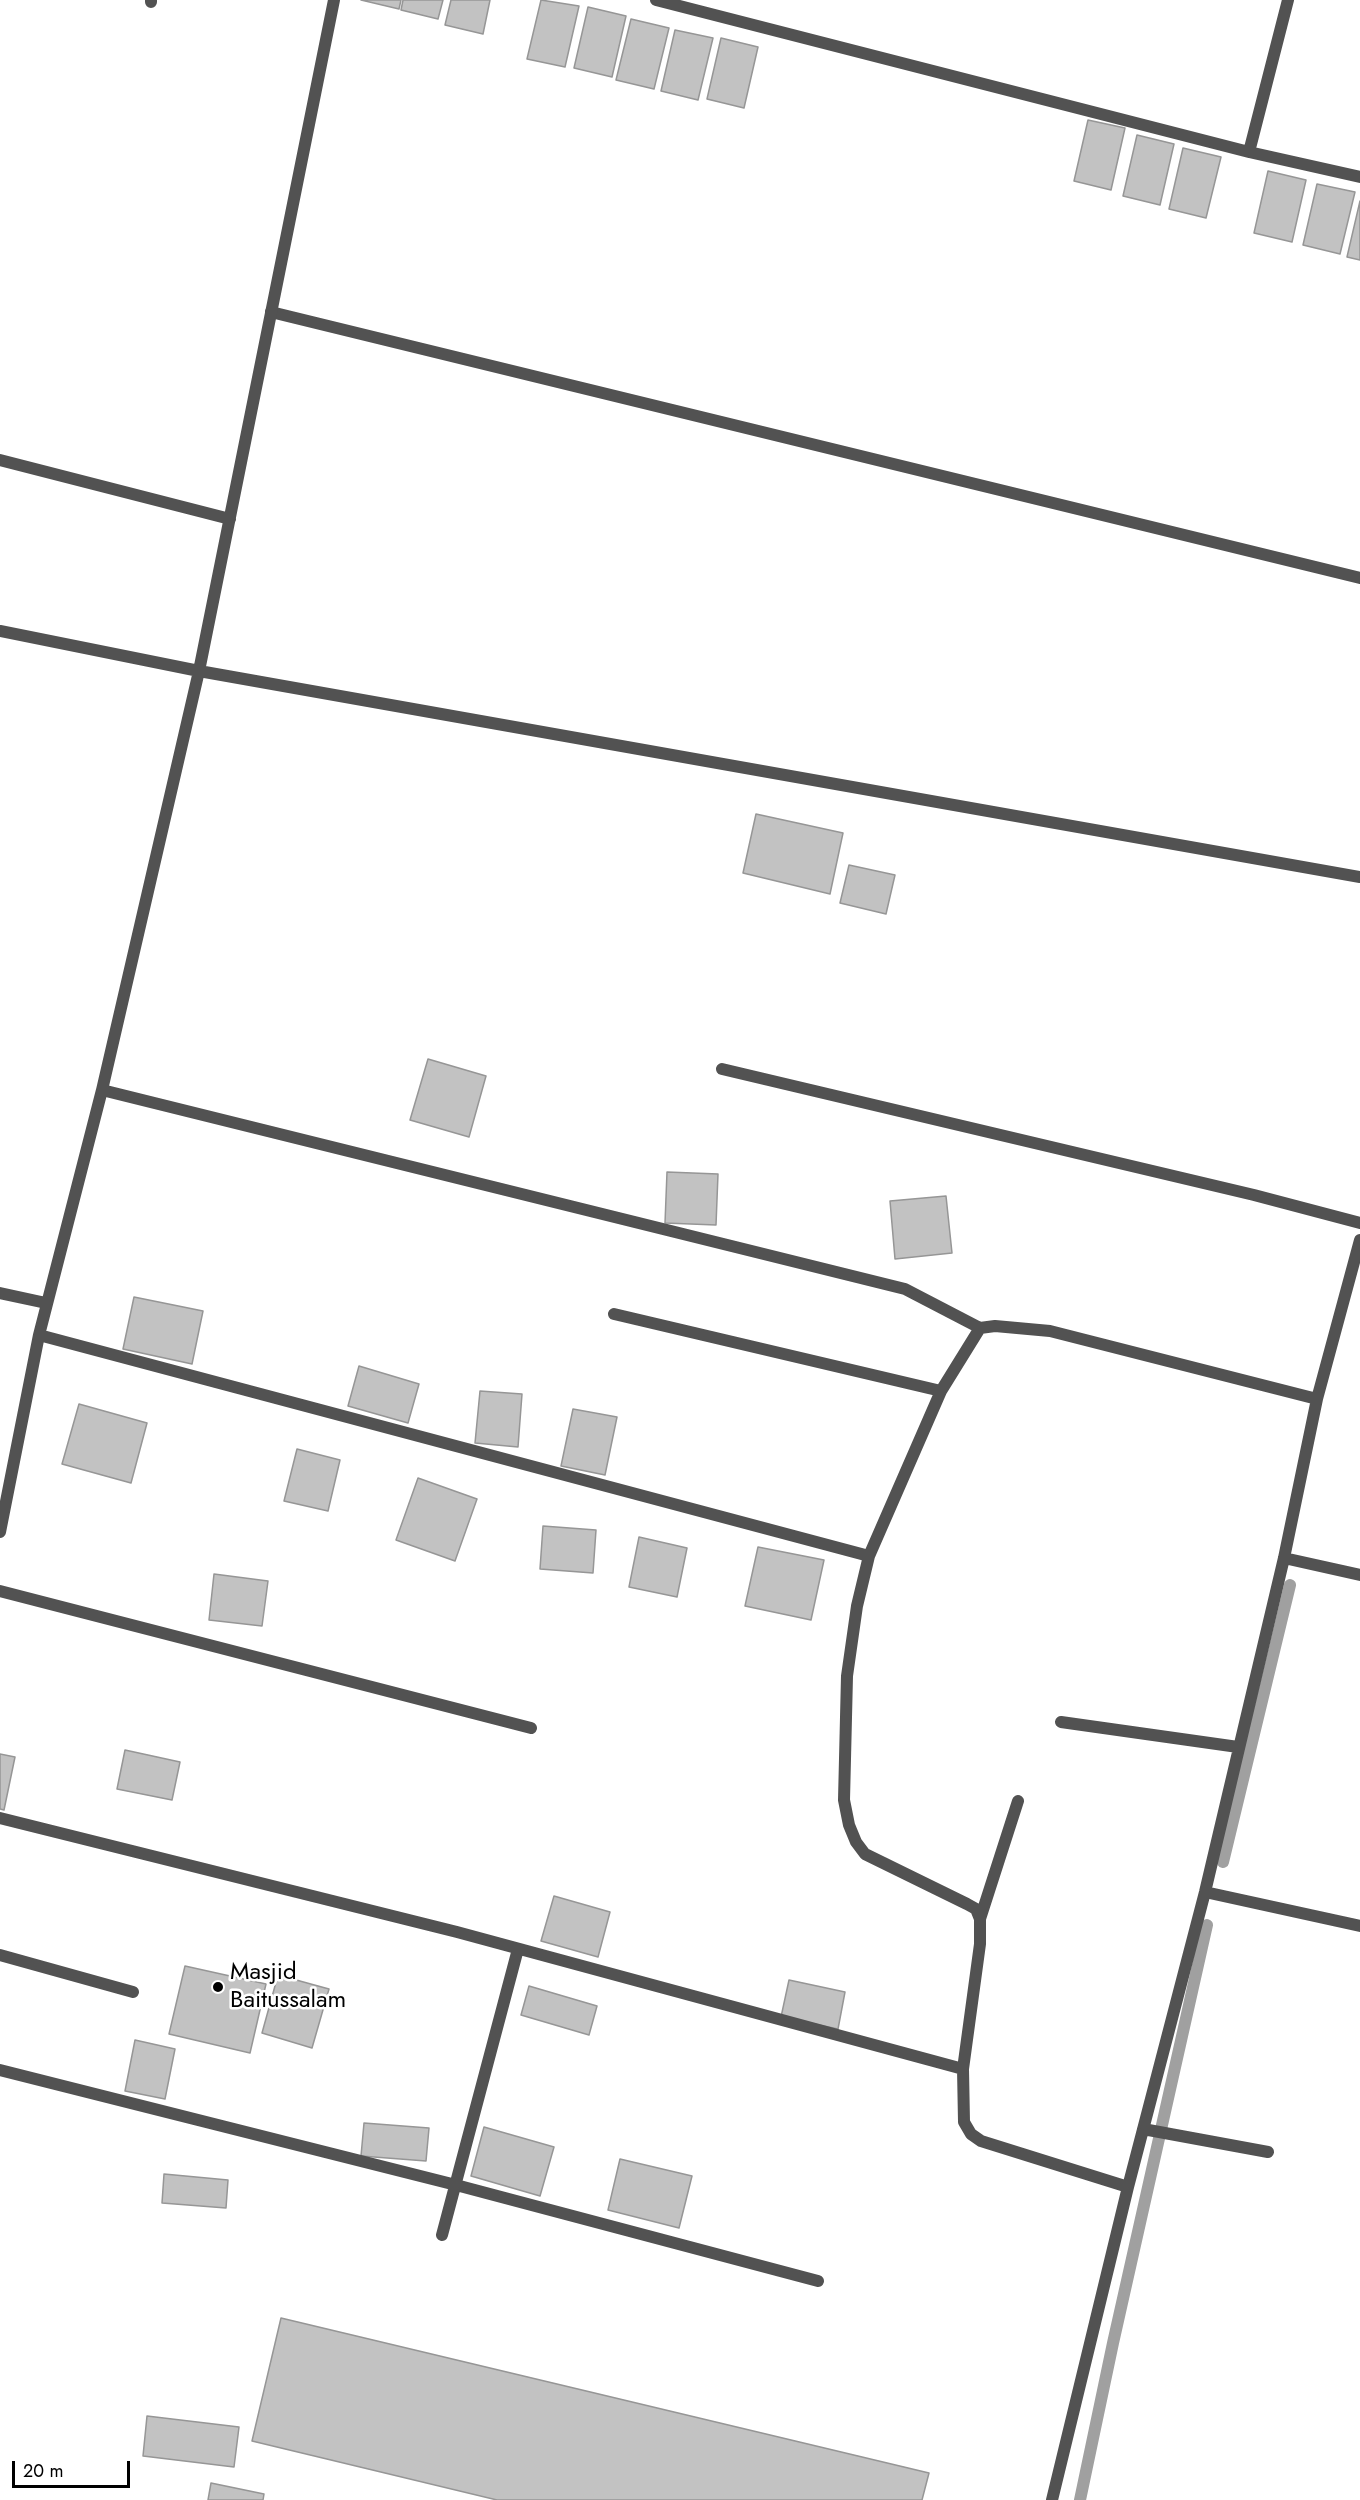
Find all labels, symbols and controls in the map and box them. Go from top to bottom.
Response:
place label: Masjid Baitussalam [230,1959,346,2015]
marker: Masjid Baitussalam [211,1980,225,1994]
scale bar [15,2449,134,2487]
text: 20 m [23,2458,63,2484]

